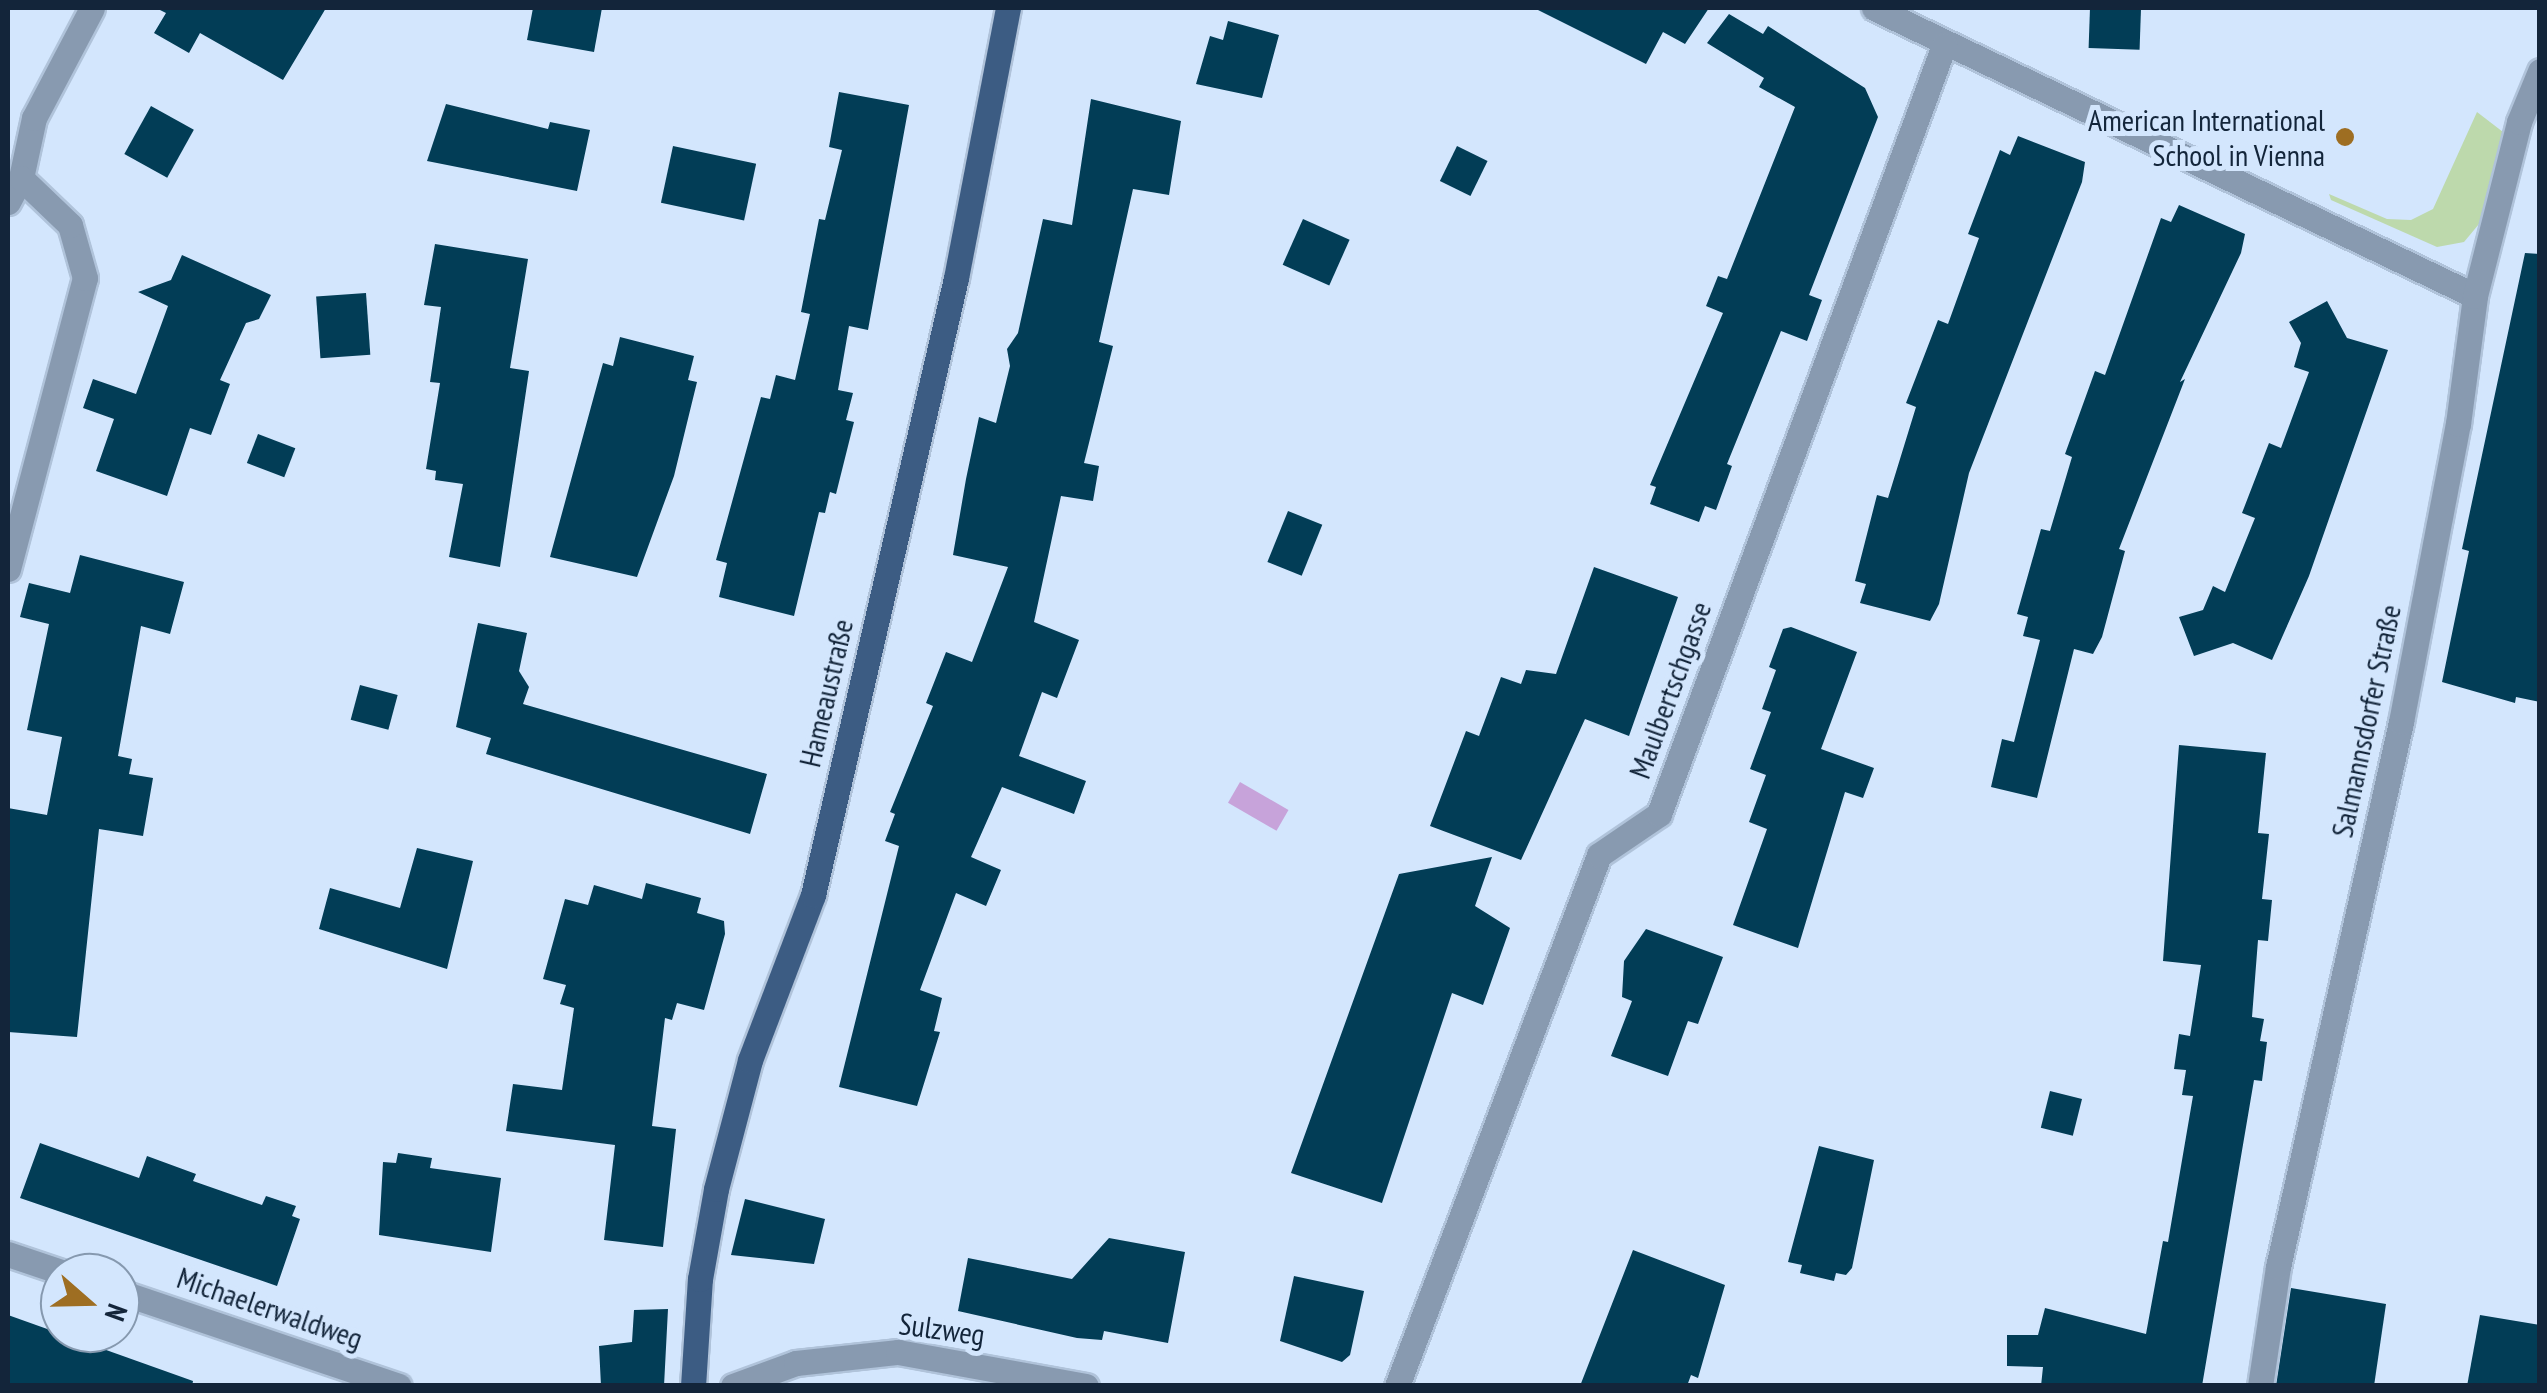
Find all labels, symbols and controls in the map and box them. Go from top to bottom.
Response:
place label: American International School in Vienna [2088,102,2325,172]
marker: American International School in Vienna [2334,126,2356,148]
street label: Maulbertschgasse [1621,597,1719,783]
street label: Salmannsdorfer Straße [2324,601,2408,841]
street label: Hameaustraße [792,616,860,770]
north arrow [40,1253,140,1353]
street label: Michaelerwaldweg [173,1259,367,1357]
text: N [97,1299,137,1326]
street label: Sulzweg [897,1305,987,1353]

